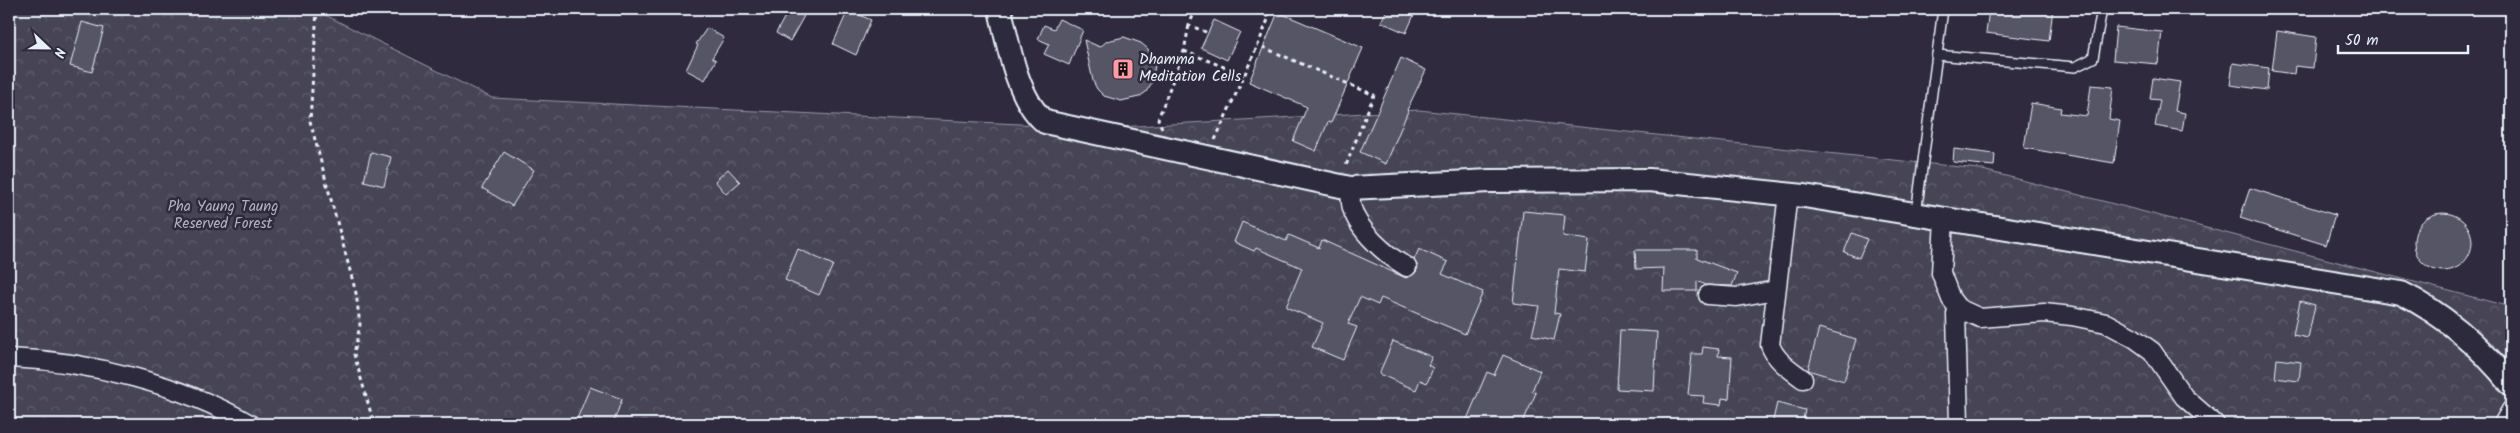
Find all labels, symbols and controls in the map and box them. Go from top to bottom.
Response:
north arrow [22,22,72,72]
scale bar [2338,22,2468,54]
text: 50 m [2345,29,2379,53]
text: N [47,44,71,61]
place label: Dhamma Meditation Cells [1139,48,1242,89]
building icon: Dhamma Meditation Cells [1111,57,1135,81]
park label: Pha Yaung Taung Reserved Forest [168,195,278,236]

